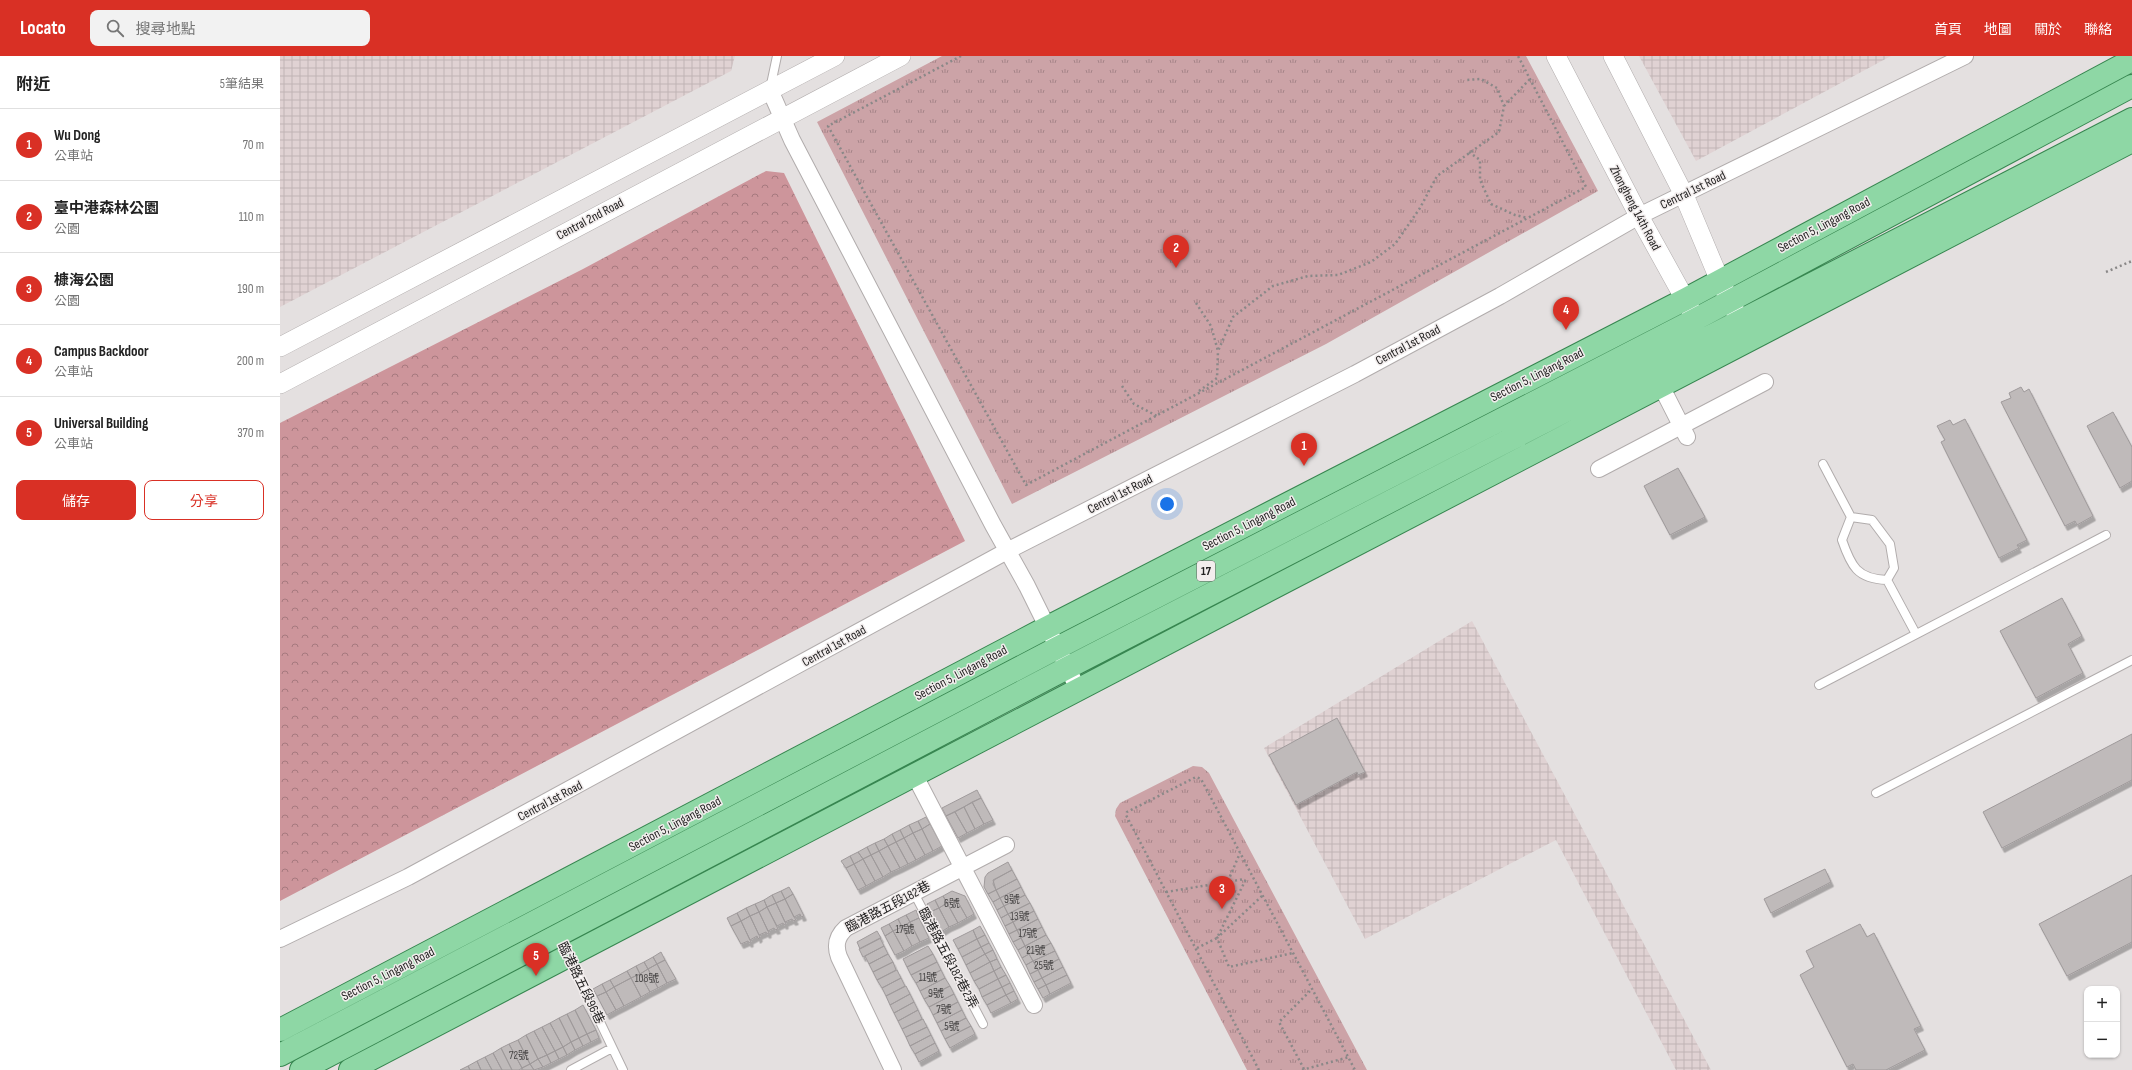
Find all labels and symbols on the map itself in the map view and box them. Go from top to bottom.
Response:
street label: Zhongheng 14th Road [1606,163,1664,253]
street label: Central 1st Road [1658,167,1728,213]
street label: Section 5, Lingang Road [1775,194,1873,256]
street label: Central 2nd Road [554,195,626,243]
pin: 2 [1163,235,1189,268]
pin: 4 [1553,297,1579,330]
street label: Central 1st Road [1373,321,1443,369]
street label: Section 5, Lingang Road [1488,345,1586,405]
pin: 1 [1291,433,1317,466]
street label: Central 1st Road [1085,471,1155,517]
your location [1157,494,1177,514]
street label: Section 5, Lingang Road [1200,494,1298,554]
road number: 17 [1197,561,1215,581]
street label: Central 1st Road [799,622,869,670]
street label: Section 5, Lingang Road [912,642,1010,704]
street label: Central 1st Road [515,777,585,825]
street label: Section 5, Lingang Road [626,793,724,855]
pin: 3 [1209,876,1235,909]
street label: 臨港路五段182巷 [843,878,933,936]
house number: 9號 [1004,893,1020,906]
house number: 6號 [944,897,960,910]
street label: 臨港路五段182巷2弄 [915,905,981,1011]
house number: 13號 [1010,910,1030,923]
house number: 17號 [895,923,915,936]
house number: 17號 [1018,927,1038,940]
street label: 臨港路五段96巷 [554,939,608,1027]
pin: 5 [523,943,549,976]
street label: Section 5, Lingang Road [339,944,437,1004]
house number: 21號 [1026,944,1046,957]
house number: 25號 [1034,959,1054,972]
house number: 11號 [919,971,937,984]
house number: 108號 [635,972,659,985]
house number: 9號 [928,987,944,1000]
house number: 7號 [936,1003,952,1016]
house number: 5號 [944,1020,960,1033]
house number: 72號 [509,1049,529,1062]

